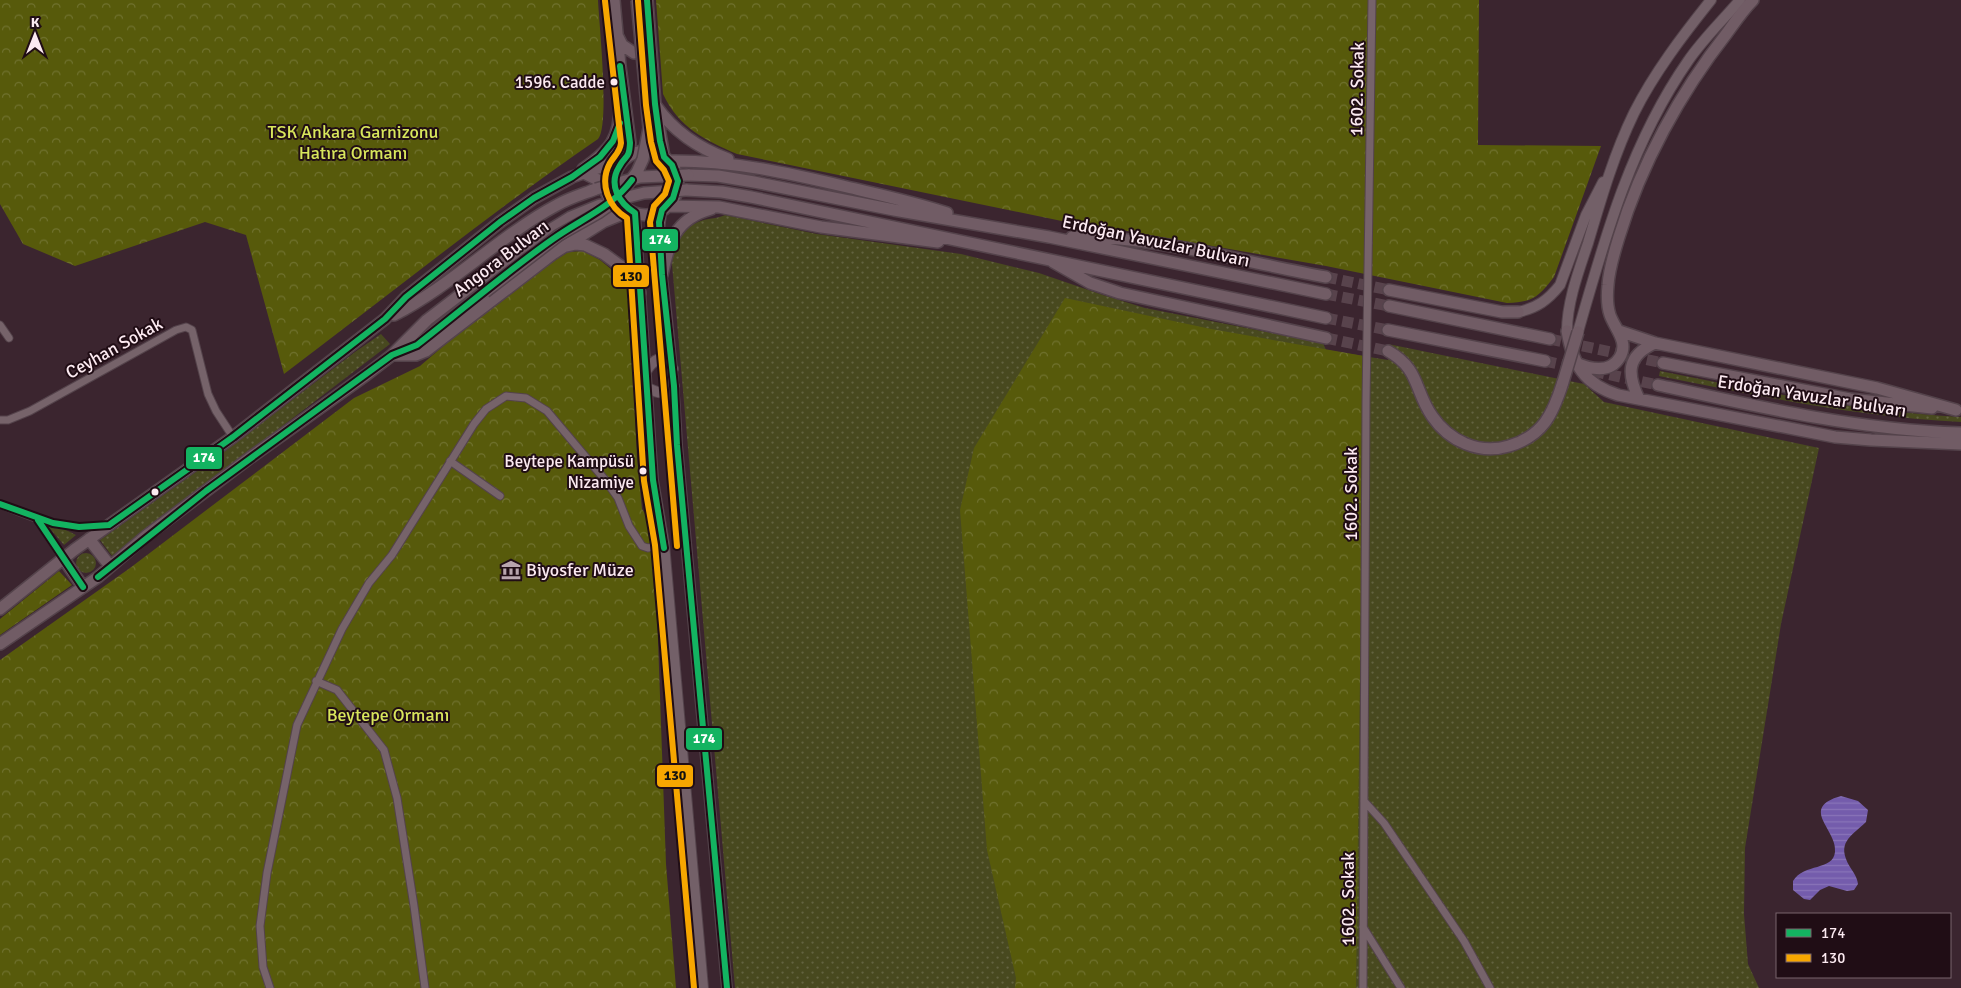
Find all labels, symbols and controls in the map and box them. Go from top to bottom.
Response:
north arrow [10,10,60,60]
text: K [31,14,40,31]
street label: 1602. Sokak [1345,42,1369,136]
place label: 1596. Cadde [515,72,605,93]
marker: 1596. Cadde [609,77,619,87]
park label: TSK Ankara Garnizonu Hatıra Ormanı [268,121,438,164]
street label: Erdoğan Yavuzlar Bulvarı [1060,210,1252,272]
street label: Angora Bulvarı [449,215,553,301]
line badge: 174 [641,228,679,252]
text: 174 [649,231,672,248]
line badge: 130 [612,264,650,288]
text: 130 [620,268,643,285]
street label: Ceyhan Sokak [62,312,166,384]
street label: Erdoğan Yavuzlar Bulvarı [1716,370,1908,422]
line badge: 174 [185,446,223,470]
street label: 1602. Sokak [1340,447,1362,541]
text: 174 [193,449,216,466]
place label: Beytepe Kampüsü Nizamiye [504,451,634,493]
marker: Beytepe Kampüsü Nizamiye [638,466,648,476]
unlabelled marker [150,487,160,497]
museum icon: Biyosfer Müze [500,559,522,581]
place label: Biyosfer Müze [526,559,634,581]
park label: Beytepe Ormanı [327,704,449,726]
line badge: 174 [685,727,723,751]
text: 174 [693,730,716,747]
line badge: 130 [656,764,694,788]
text: 130 [664,767,687,784]
street label: 1602. Sokak [1337,852,1359,946]
legend [1776,913,1951,978]
text: 174 [1821,924,1845,942]
text: 130 [1821,949,1845,967]

